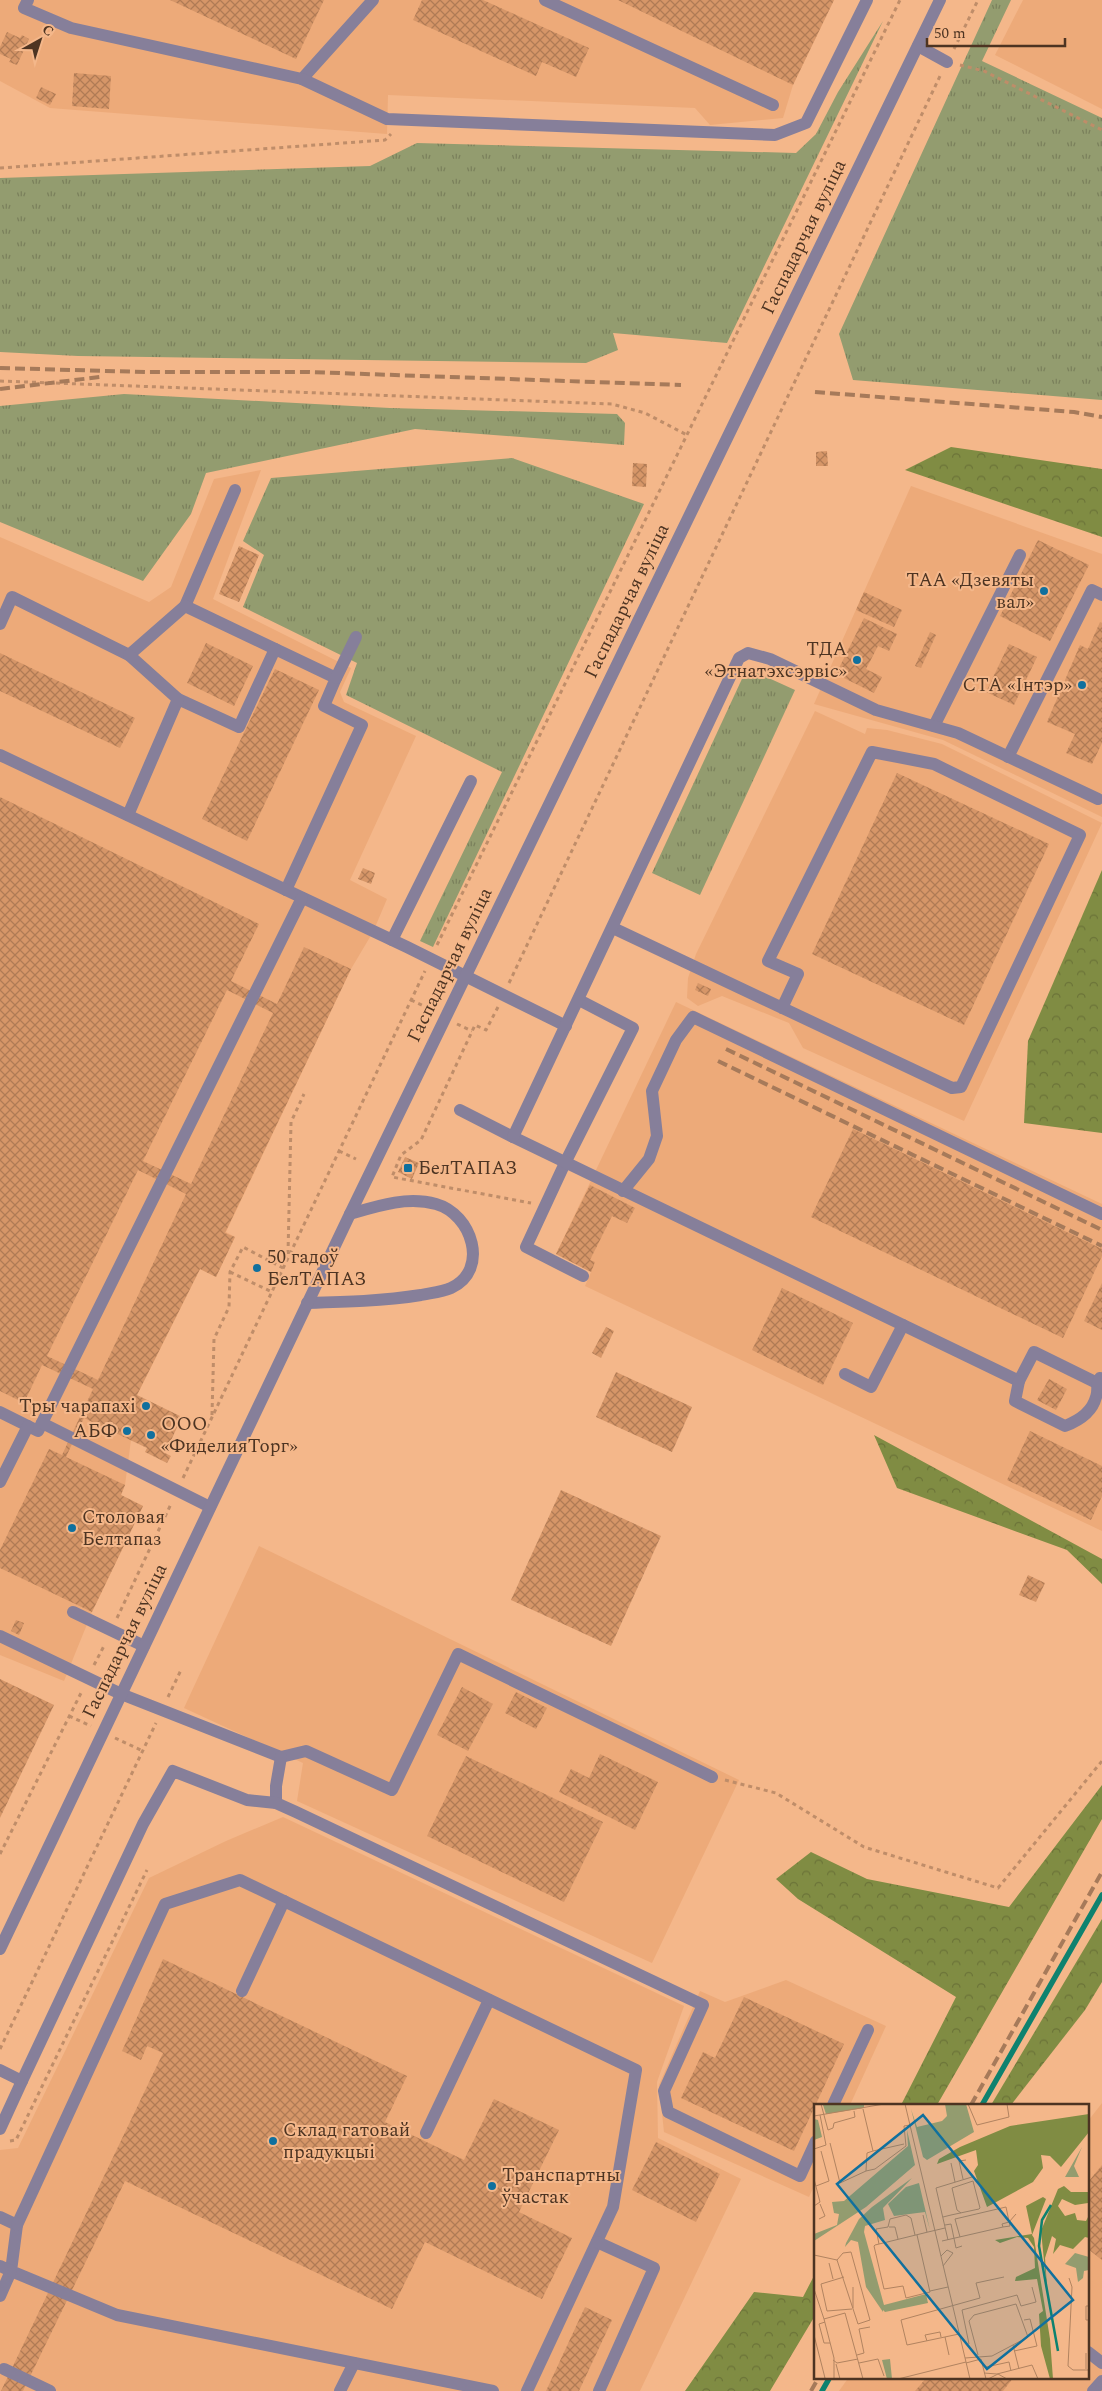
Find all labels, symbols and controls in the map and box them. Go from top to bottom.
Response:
north arrow [15,15,65,65]
scale bar [927,15,1064,47]
text: С [37,19,58,42]
text: 50 m [934,22,966,45]
street label: Гаспадарчая вуліца [754,154,854,319]
street label: Гаспадарчая вуліца [577,518,677,683]
place label: ТАА «Дзевяты вал» [906,566,1034,617]
marker: ТАА «Дзевяты вал» [1038,585,1050,597]
place label: ТДА «Этнатэхсэрвіс» [705,635,847,686]
marker: ТДА «Этнатэхсэрвіс» [851,654,863,666]
place label: СТА «Інтэр» [963,671,1072,700]
marker: СТА «Інтэр» [1076,679,1088,691]
street label: Гаспадарчая вуліца [400,882,500,1047]
place label: БелТАПАЗ [418,1154,517,1183]
marker: БелТАПАЗ [402,1162,414,1174]
place label: 50 гадоў БелТАПАЗ [267,1243,366,1294]
marker: 50 гадоў БелТАПАЗ [251,1262,263,1274]
place label: Тры чарапахі [19,1392,136,1421]
marker: Тры чарапахі [140,1400,152,1412]
place label: ООО «ФиделияТорг» [161,1410,298,1461]
place label: АБФ [74,1417,117,1446]
marker: АБФ [121,1425,133,1437]
marker: ООО «ФиделияТорг» [145,1429,157,1441]
place label: Столовая Белтапаз [82,1503,165,1554]
marker: Столовая Белтапаз [66,1522,78,1534]
street label: Гаспадарчая вуліца [75,1558,175,1723]
inset map [814,2104,1090,2378]
place label: Склад гатовай прадукцыі [283,2116,410,2167]
marker: Склад гатовай прадукцыі [267,2135,279,2147]
place label: Транспартны ўчастак [501,2161,620,2212]
marker: Транспартны ўчастак [486,2180,498,2192]

